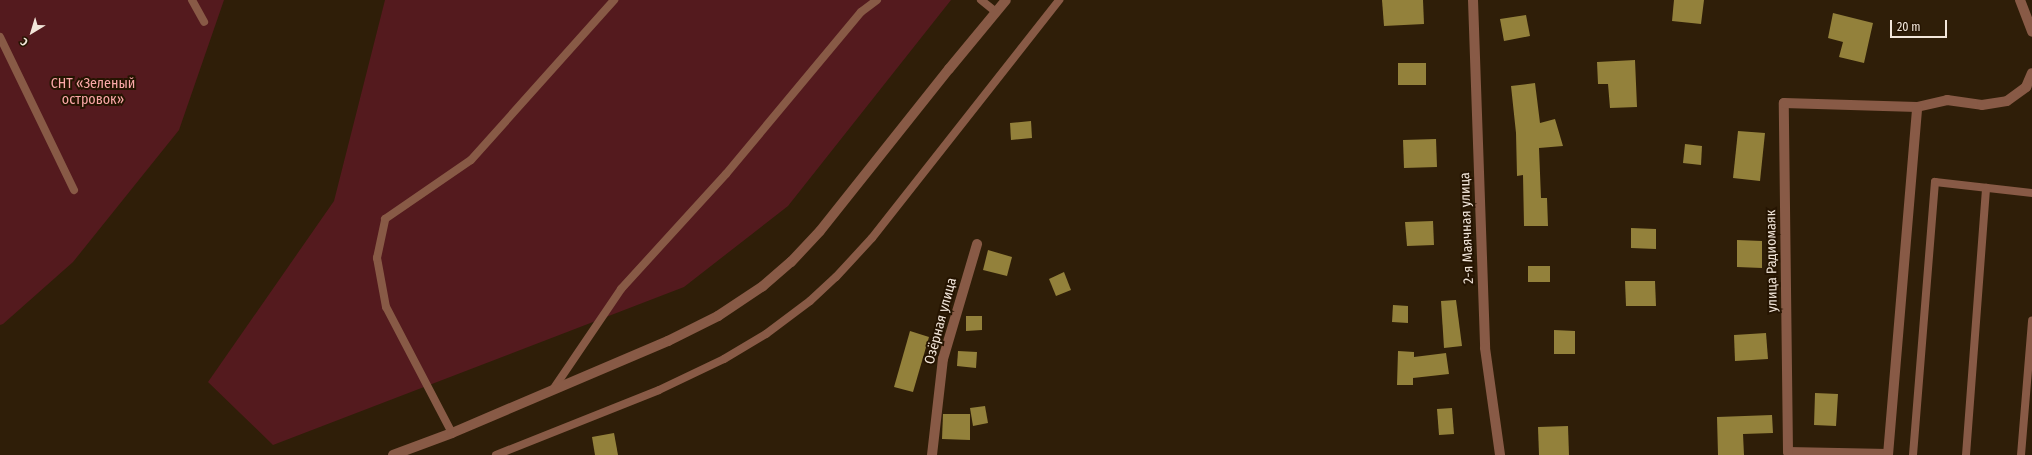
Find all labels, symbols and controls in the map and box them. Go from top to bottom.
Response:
north arrow [12,12,52,52]
scale bar [1892,12,1949,38]
text: 20 m [1897,20,1921,34]
text: С [18,35,31,49]
park label: СНТ «Зеленый островок» [51,76,135,108]
street label: 2-я Маячная улица [1457,172,1477,284]
street label: улица Радиомаяк [1763,210,1781,312]
street label: Озёрная улица [921,276,961,366]

